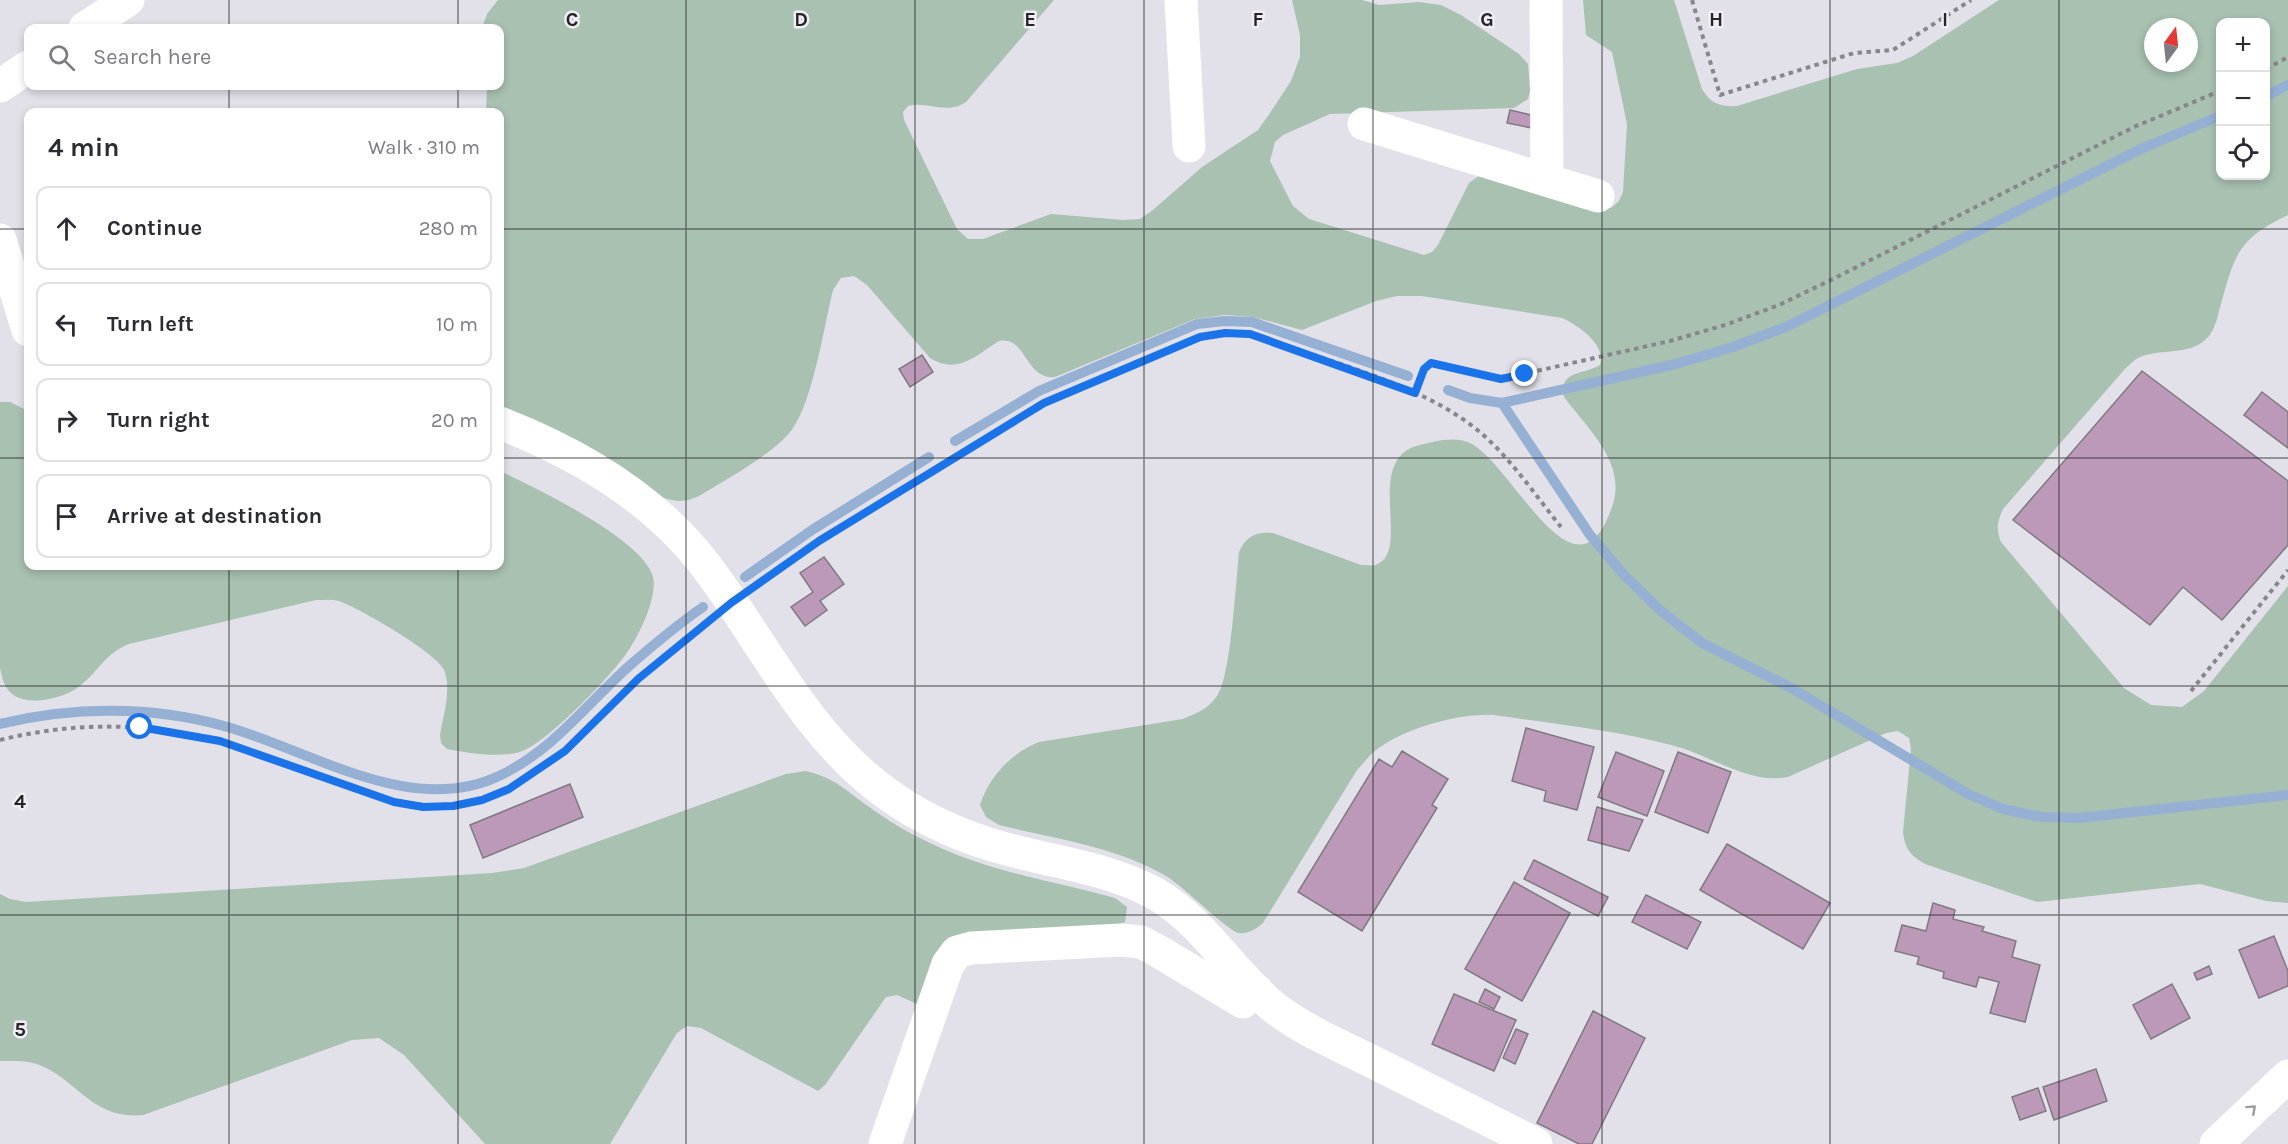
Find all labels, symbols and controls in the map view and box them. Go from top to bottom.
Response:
text: C [566,8,578,31]
text: D [794,8,808,31]
text: E [1024,8,1036,31]
text: F [1253,8,1264,31]
text: G [1480,8,1494,31]
text: H [1709,8,1723,31]
text: I [1942,8,1948,31]
north arrow [2144,18,2198,72]
map controls [2216,18,2270,180]
button: + [2216,18,2270,72]
search box [24,24,504,90]
icon: search [45,41,78,74]
text: Search here [93,44,211,70]
button: − [2216,72,2270,126]
button: locate [2216,126,2270,180]
text: 4 min [48,132,119,163]
text: Walk · 310 m [368,136,480,159]
icon: ahead [50,212,83,245]
text: Continue [107,215,202,241]
text: 280 m [419,217,478,240]
icon: left [50,308,83,341]
text: Turn left [107,311,194,337]
text: 10 m [436,313,478,336]
route end [1511,360,1537,386]
icon: right [50,404,83,437]
text: Turn right [107,407,210,433]
text: 20 m [431,409,478,432]
icon: arrive [50,500,83,533]
text: Arrive at destination [107,503,322,529]
route start [126,713,152,739]
text: 4 [14,790,26,813]
text: 5 [14,1018,26,1041]
one-way arrow [2244,1106,2255,1117]

